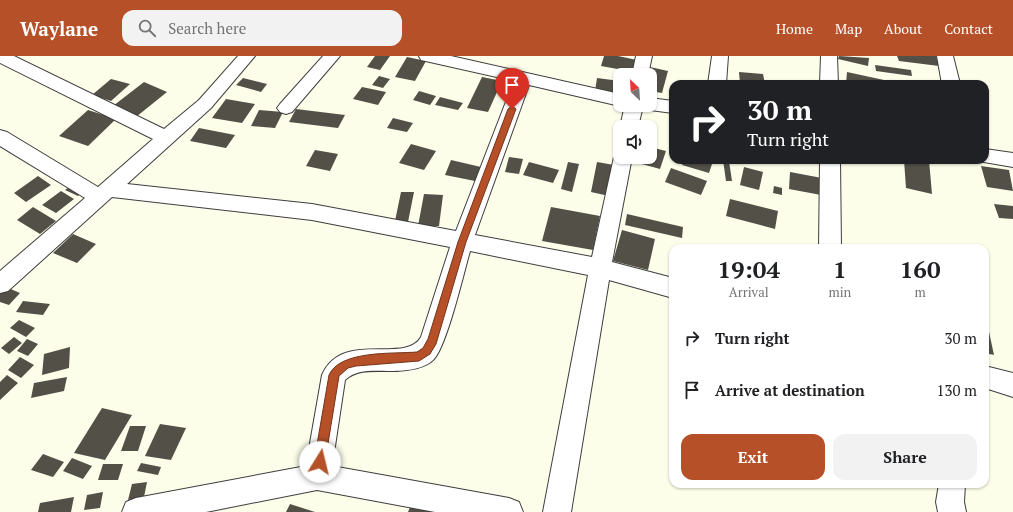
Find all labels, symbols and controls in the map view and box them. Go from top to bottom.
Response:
search box [122,10,402,46]
text: Waylane [20,16,98,41]
icon: search [136,17,158,39]
text: Search here [168,18,246,38]
text: Home [776,19,813,38]
text: Map [835,19,862,38]
text: About [884,19,922,38]
text: Contact [944,19,993,38]
pin [495,68,529,109]
north arrow [613,68,657,112]
map controls [613,68,657,164]
icon: arrive [501,74,523,96]
text: 30 m [747,91,812,128]
icon: right [681,96,733,148]
button: sound [613,120,657,164]
text: Turn right [747,127,829,151]
text: 19:04 [717,253,780,285]
text: 1 [833,253,847,285]
text: 160 [900,253,940,285]
text: Arrival [729,283,769,301]
text: min [828,283,851,301]
text: m [915,283,926,301]
icon: right [681,327,703,349]
text: Turn right [715,328,790,348]
text: 30 m [944,328,977,348]
icon: arrive [681,379,703,401]
text: Arrive at destination [715,380,865,400]
text: 130 m [936,380,977,400]
button: Exit [681,434,825,480]
button: Share [833,434,977,480]
position arrow [299,441,341,483]

